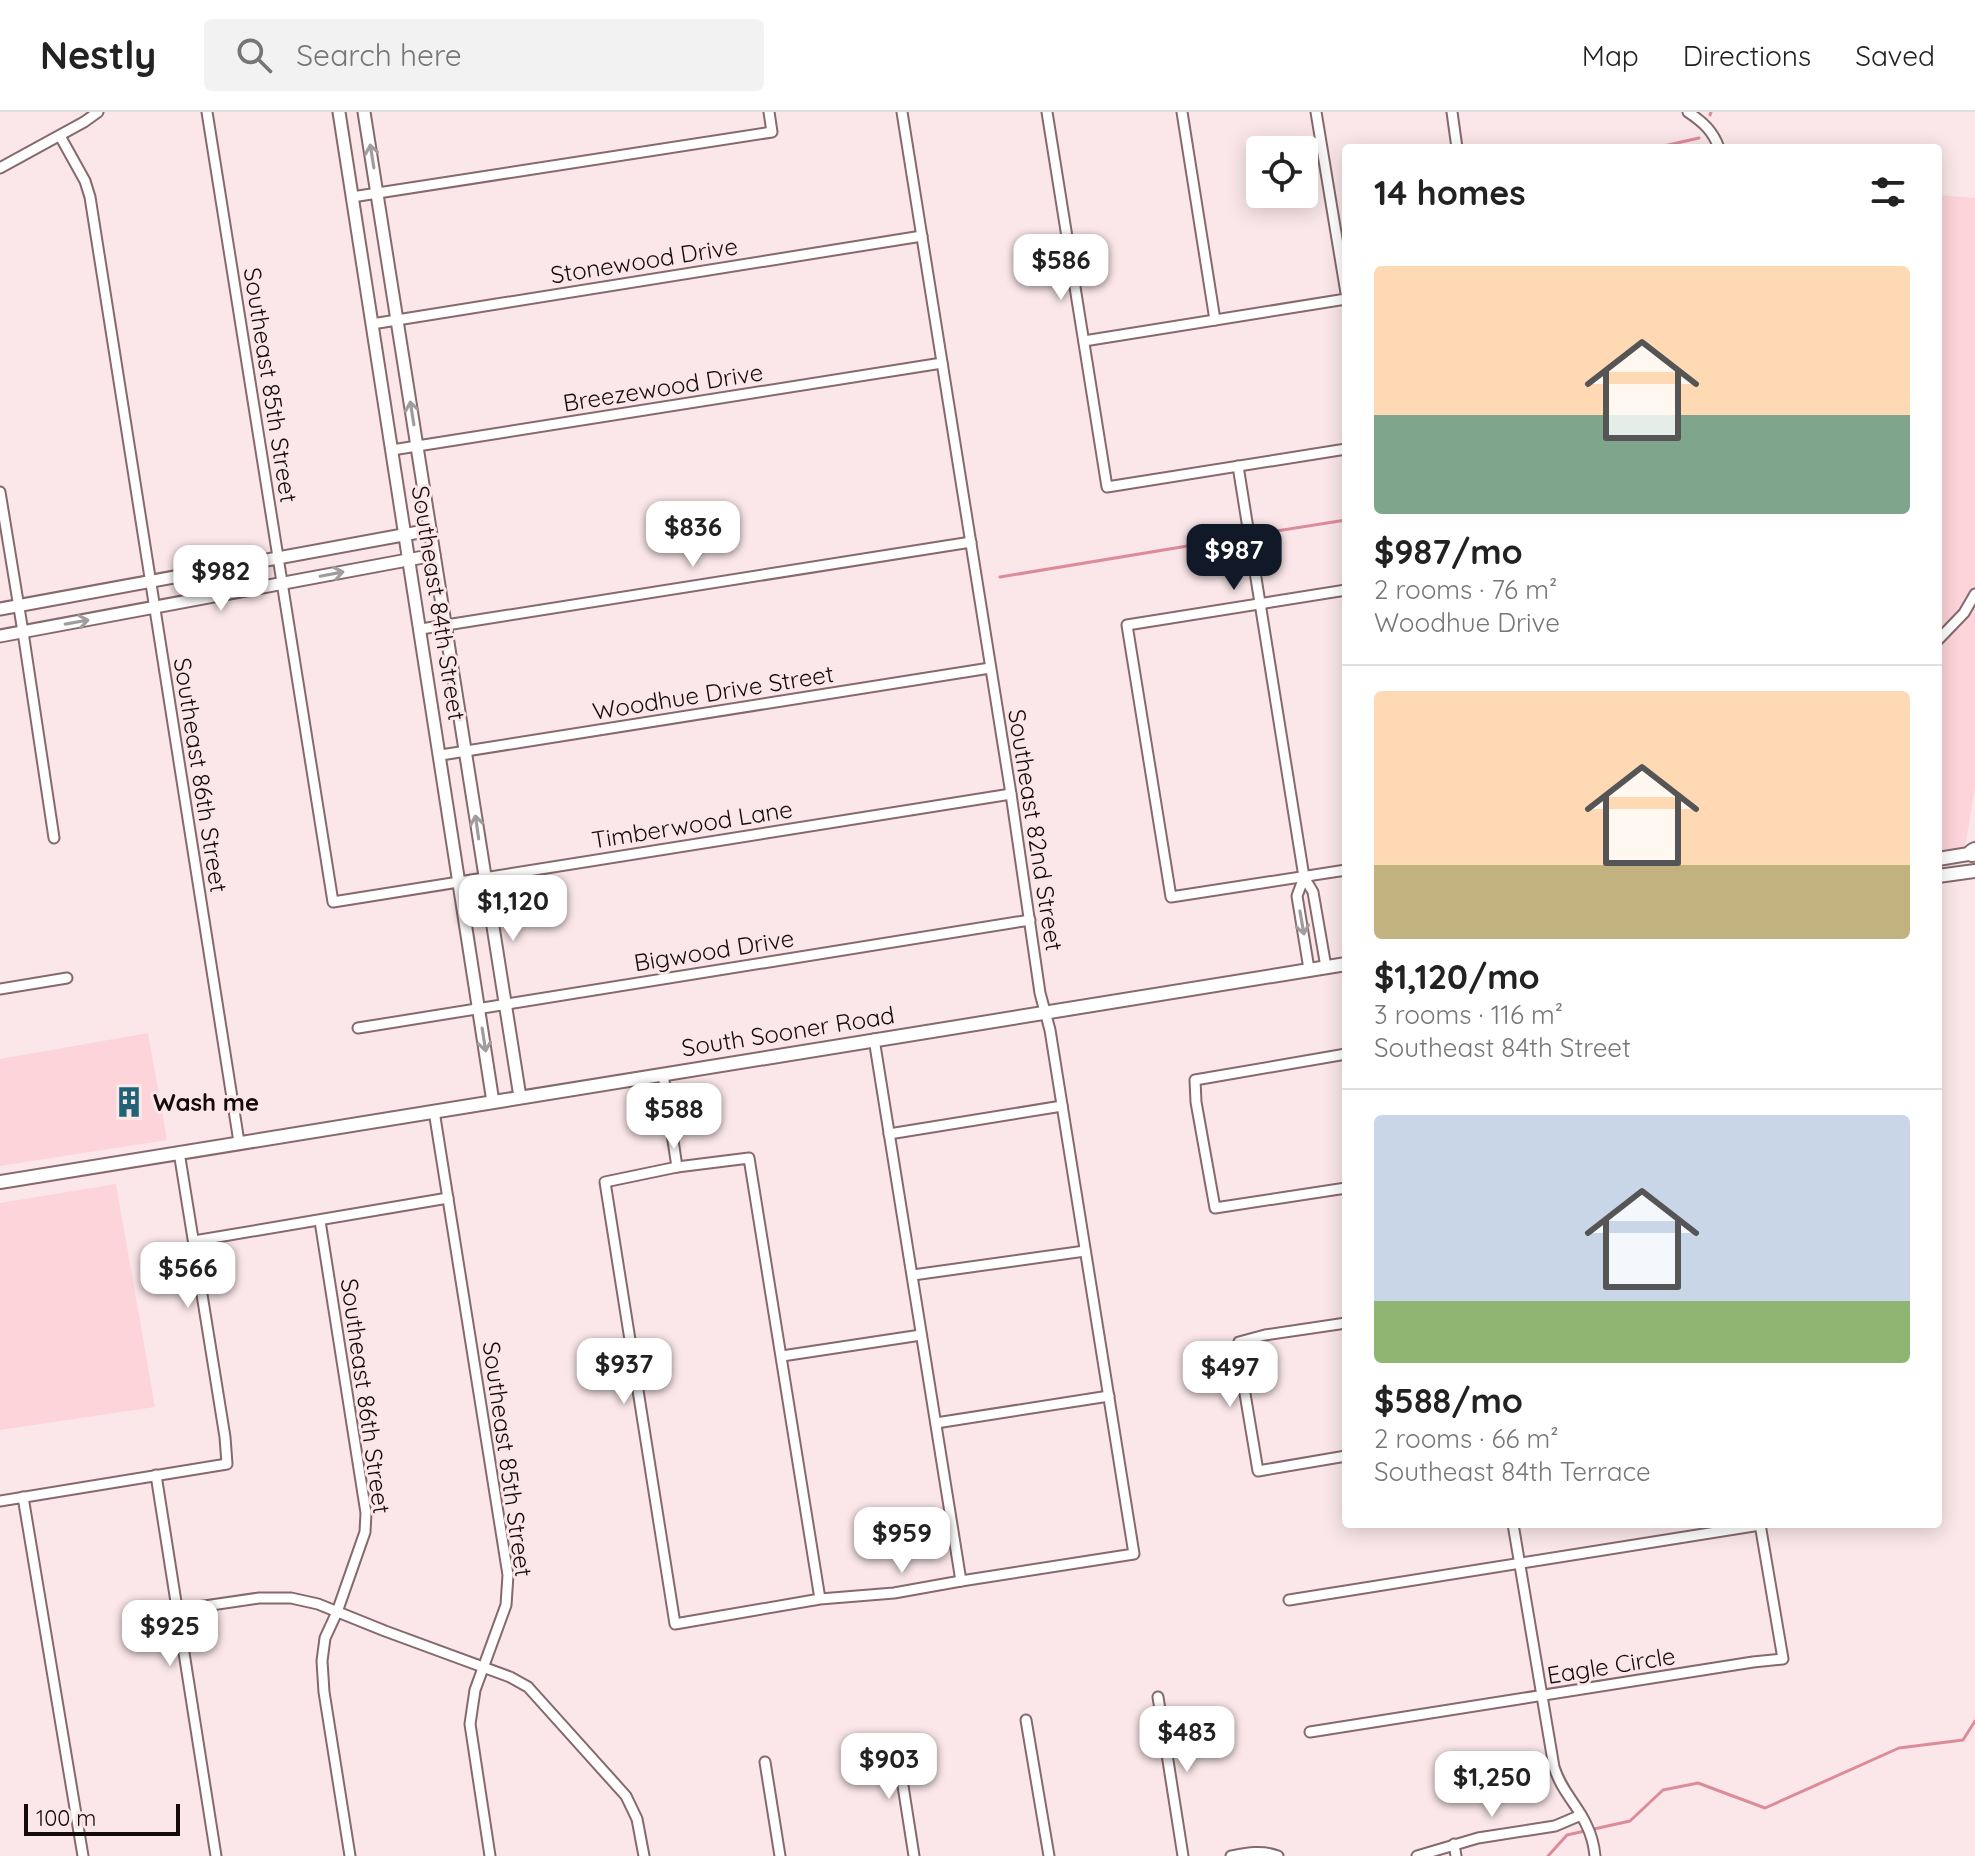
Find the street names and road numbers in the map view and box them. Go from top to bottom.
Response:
street label: Stonewood Drive [548,230,740,290]
street label: Southeast 85th Street [238,265,304,505]
street label: Breezewood Drive [561,356,765,418]
street label: Southeast 84th Street [406,484,472,722]
street label: Southeast 86th Street [168,655,234,895]
street label: Woodhue Drive Street [590,658,836,726]
street label: Southeast 82nd Street [1002,707,1070,953]
street label: Timberwood Lane [589,793,795,855]
street label: Bigwood Drive [632,923,796,977]
street label: South Sooner Road [679,999,897,1063]
street label: Southeast 86th Street [335,1276,397,1516]
street label: Southeast 85th Street [477,1339,539,1579]
street label: Eagle Circle [1545,1640,1677,1690]

